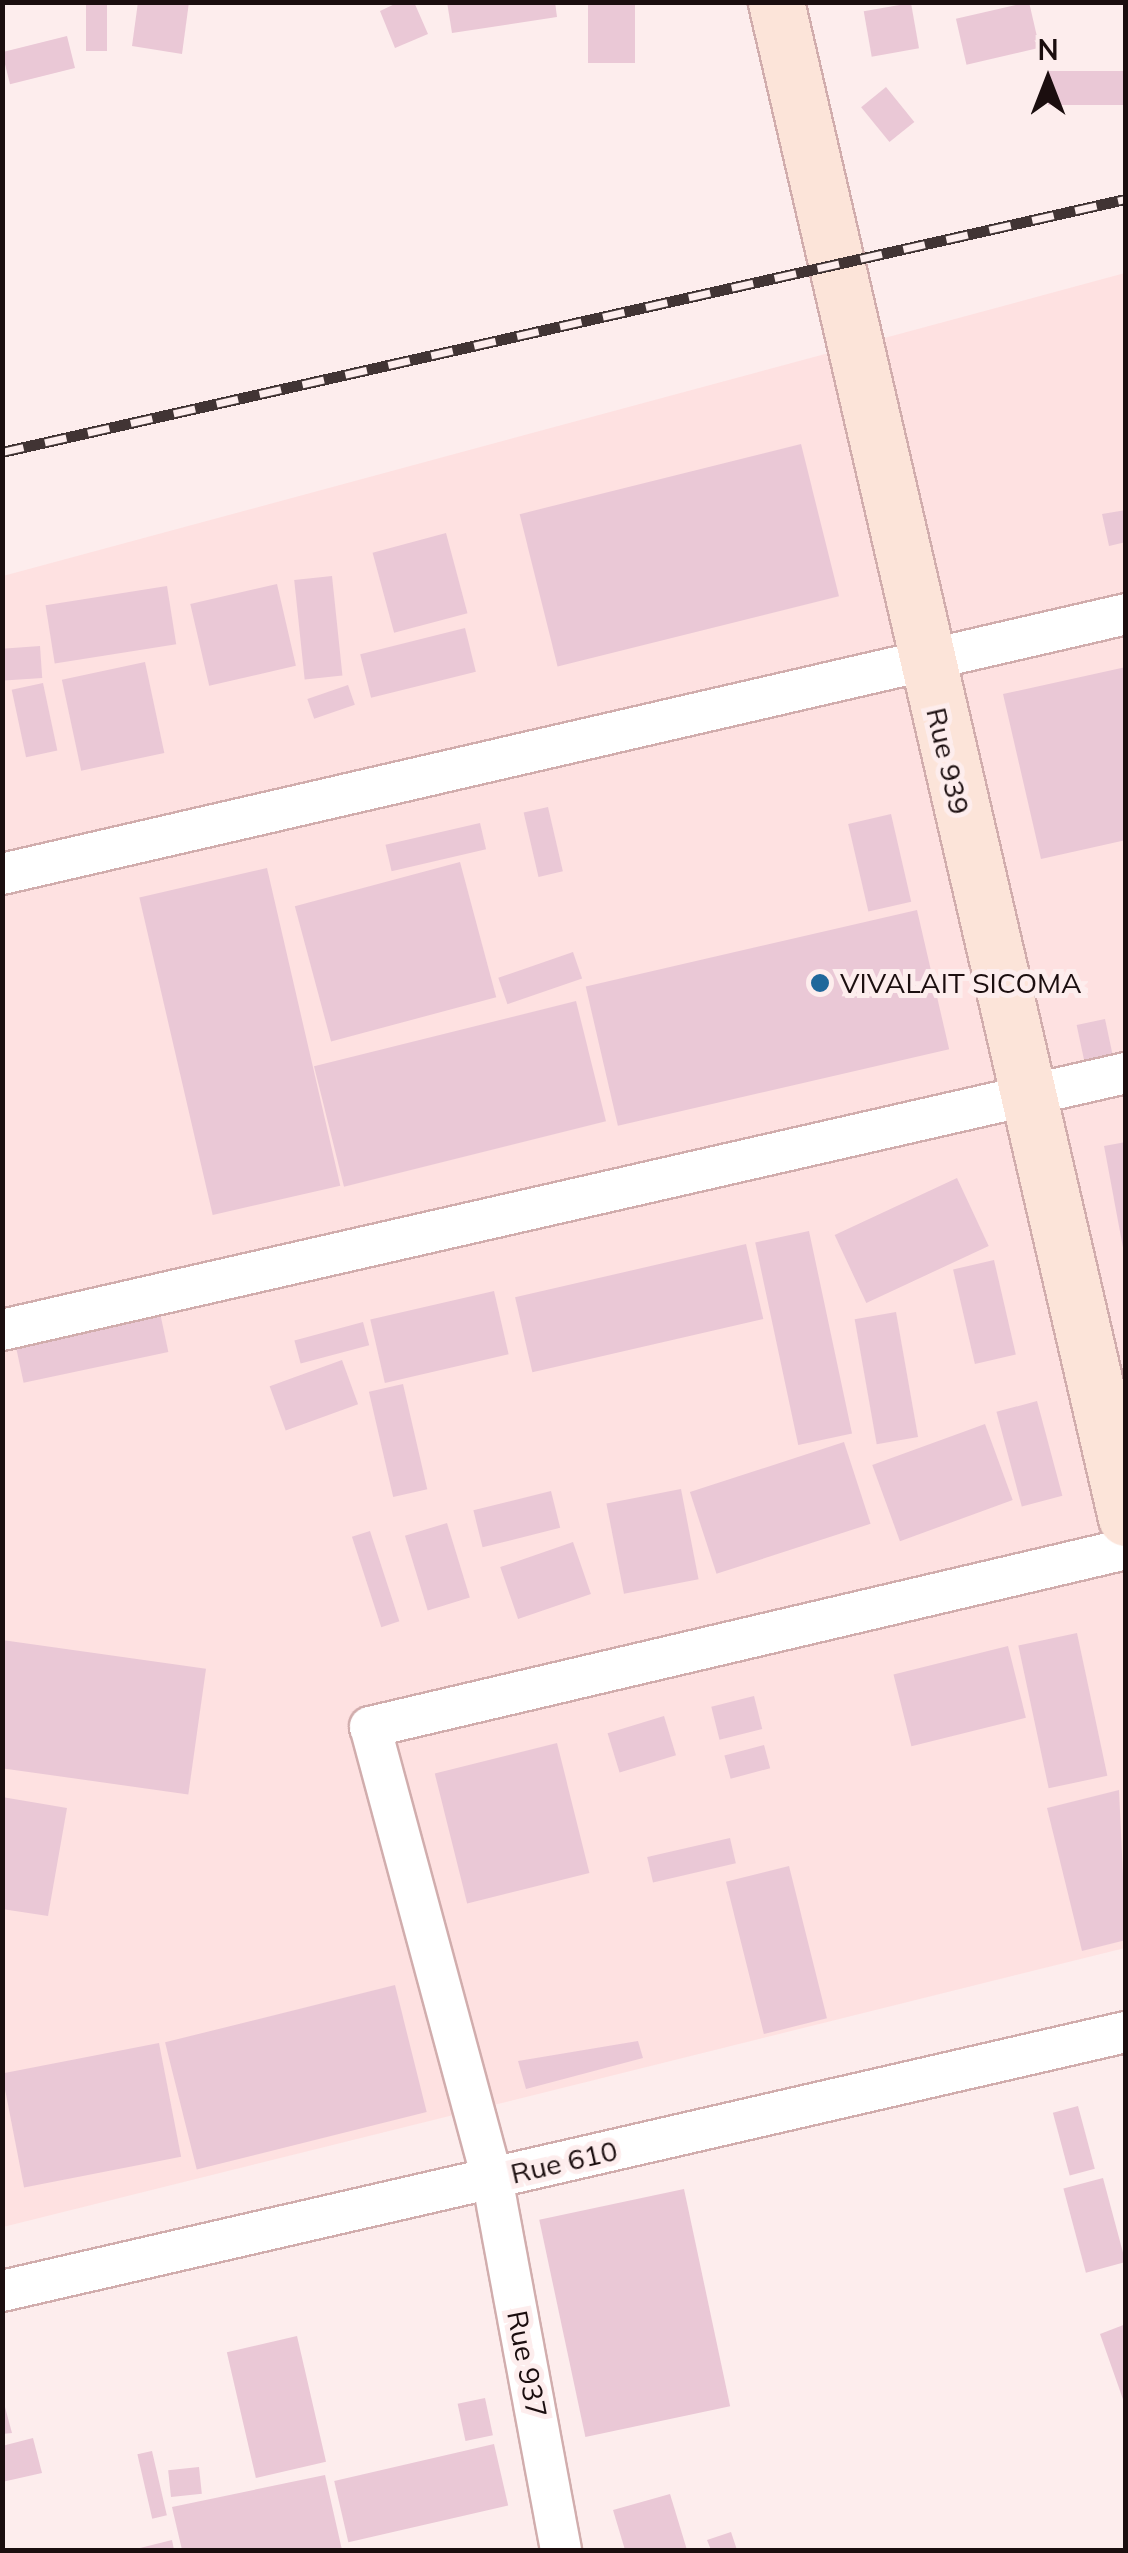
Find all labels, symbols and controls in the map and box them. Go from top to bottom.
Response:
north arrow [998,30,1098,130]
text: N [1037,32,1059,67]
street label: Rue 939 [919,704,977,818]
place label: VIVALAIT SICOMA [840,966,1082,1000]
marker: VIVALAIT SICOMA [809,972,831,994]
street label: Rue 610 [507,2133,621,2191]
street label: Rue 937 [500,2308,554,2420]

